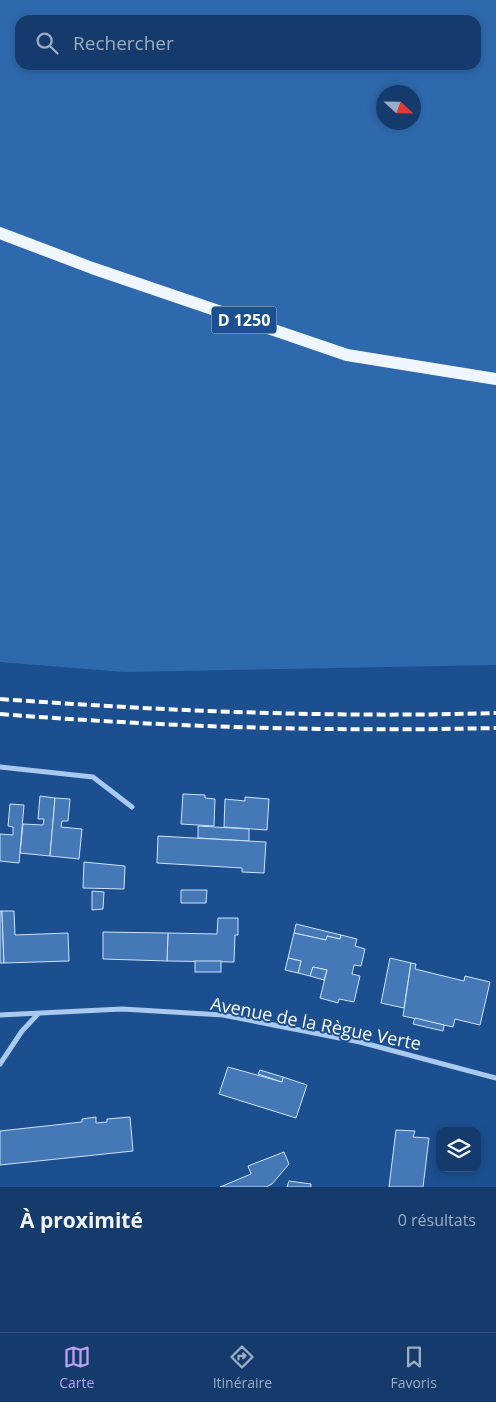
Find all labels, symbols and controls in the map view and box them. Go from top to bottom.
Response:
search box [15,15,481,70]
icon: search [33,29,61,57]
text: Rechercher [73,30,174,56]
north arrow [376,85,421,130]
road number: D 1250 [212,306,276,334]
street label: Avenue de la Règue Verte [209,991,423,1055]
map controls [436,1127,481,1172]
button: layers [436,1127,481,1172]
text: À proximité [20,1206,143,1234]
text: 0 résultats [398,1209,476,1231]
tab: Carte [59,1343,94,1392]
tab: Itinéraire [213,1343,272,1392]
tab: Favoris [390,1343,437,1392]

